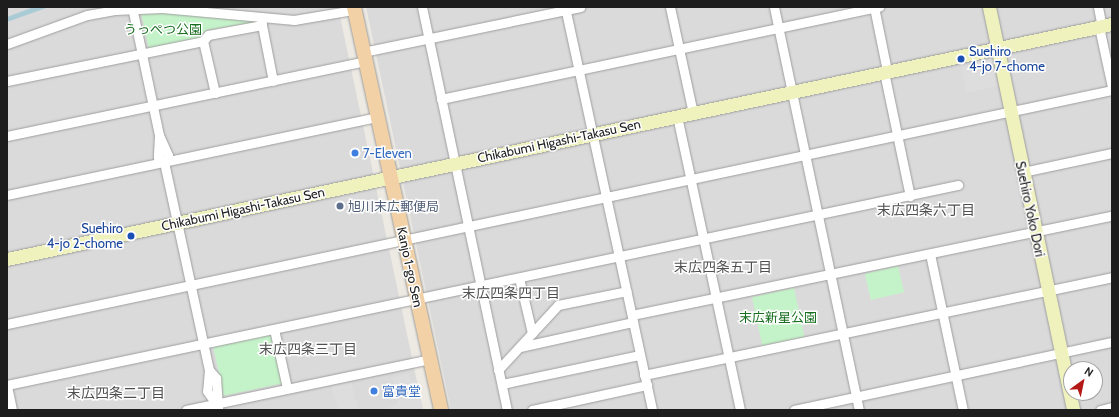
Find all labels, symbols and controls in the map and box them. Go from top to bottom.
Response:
park label: うっぺつ公園 [124,21,202,37]
place label: Suehiro 4-jo 7-chome [969,44,1045,75]
marker: Suehiro 4-jo 7-chome [956,54,966,64]
street label: Chikabumi Higashi-Takasu Sen [476,116,642,166]
place label: 7-Eleven [363,145,412,161]
marker: 7-Eleven [350,148,360,158]
street label: Suehiro Yoko Dori [1012,160,1048,258]
street label: Chikabumi Higashi-Takasu Sen [160,184,326,234]
place label: 旭川末広郵便局 [348,198,439,214]
marker: 旭川末広郵便局 [335,201,345,211]
district label: 末広四条六丁目 [877,202,975,218]
place label: Suehiro 4-jo 2-chome [47,221,123,252]
street label: Kanjo 1-go Sen [394,226,426,308]
marker: Suehiro 4-jo 2-chome [126,231,136,241]
district label: 末広四条五丁目 [674,259,772,275]
district label: 末広四条四丁目 [462,285,560,301]
park label: 末広新星公園 [739,309,817,325]
district label: 末広四条三丁目 [259,341,357,357]
north arrow [1063,361,1103,401]
text: N [1082,364,1096,380]
place label: 富貴堂 [382,383,421,399]
district label: 末広四条二丁目 [67,385,165,401]
marker: 富貴堂 [369,386,379,396]

